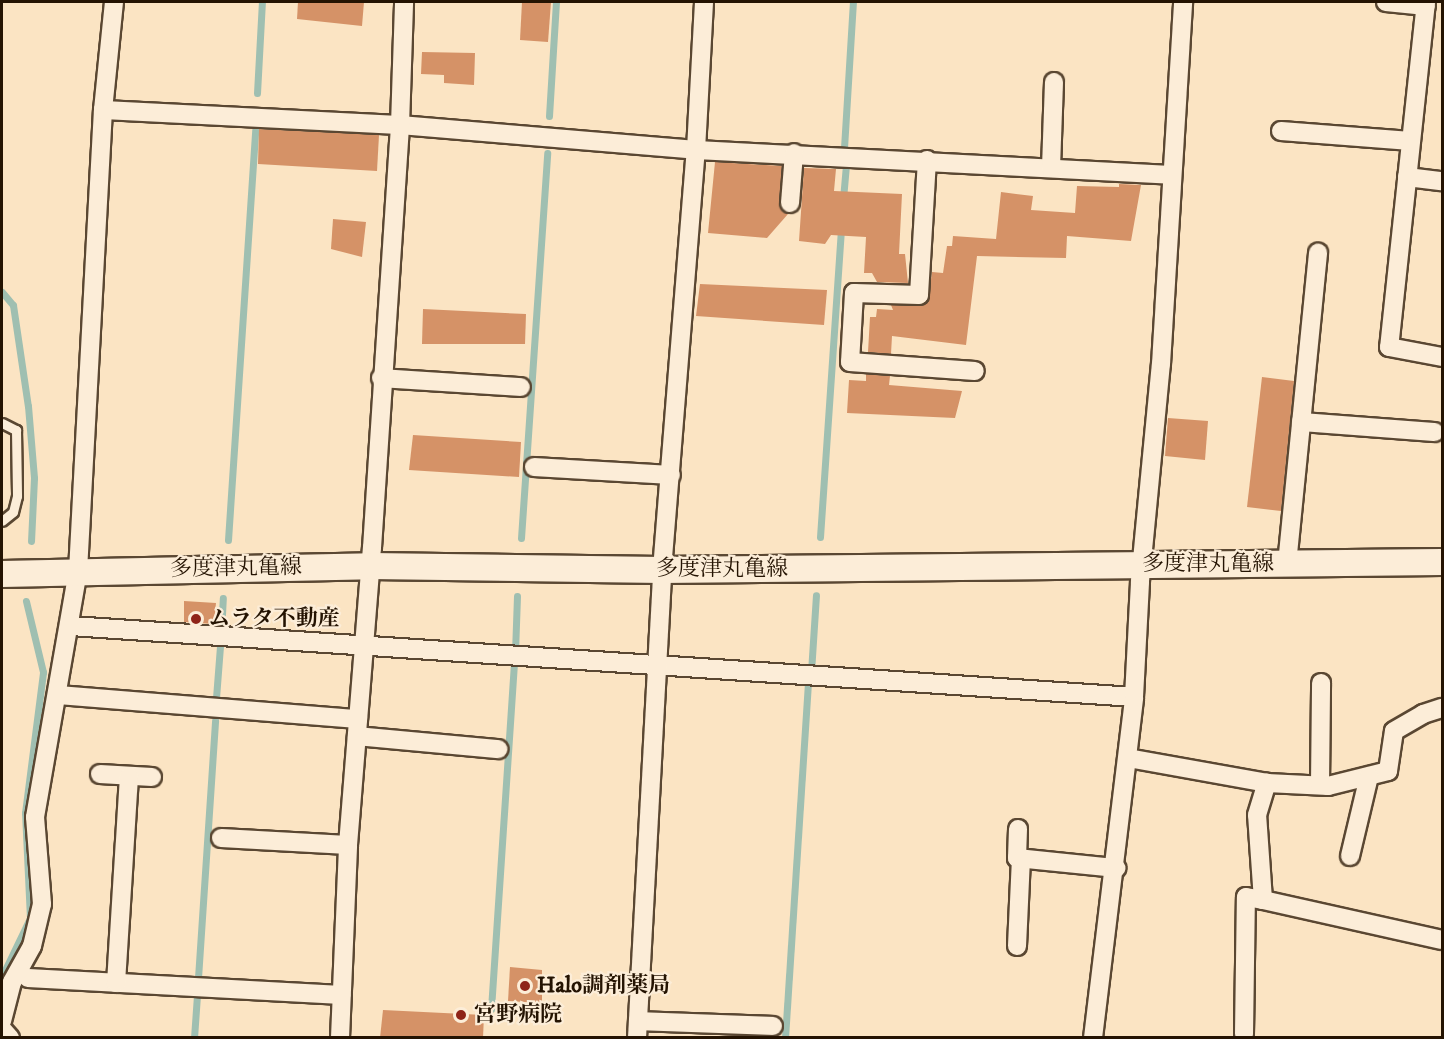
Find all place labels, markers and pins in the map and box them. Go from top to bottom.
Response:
place label: ムラタ不動産 [208,606,340,632]
marker: ムラタ不動産 [189,612,203,626]
place label: Halo調剤薬局 [537,973,670,999]
marker: Halo調剤薬局 [518,979,532,993]
place label: 宮野病院 [474,1002,562,1028]
marker: 宮野病院 [452,1006,470,1024]

